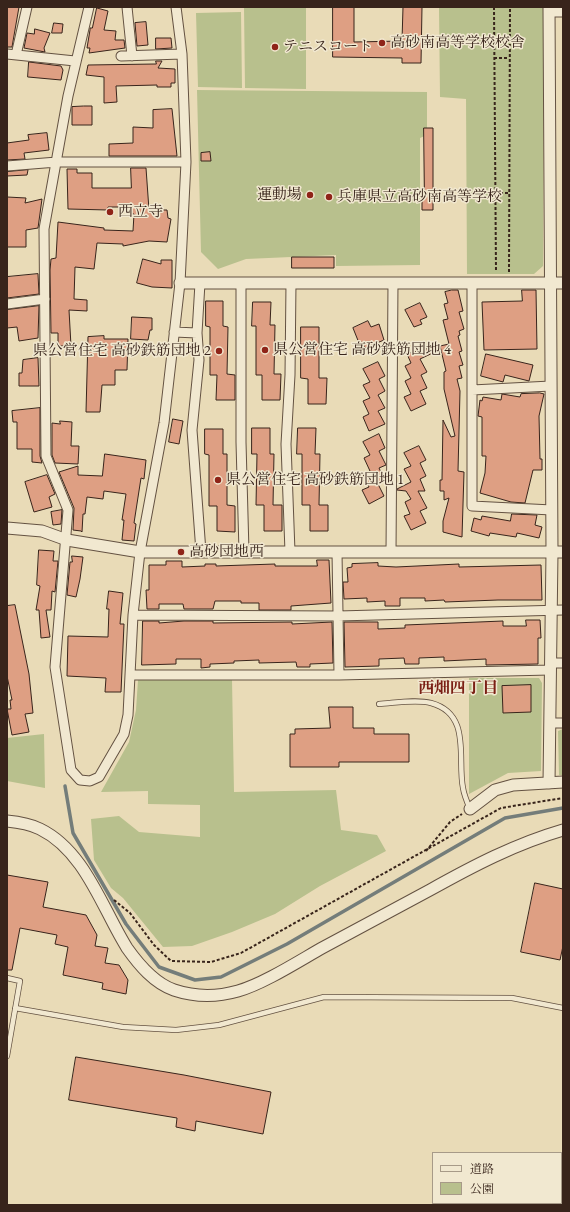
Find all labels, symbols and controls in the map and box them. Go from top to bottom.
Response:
place label: 高砂南高等学校校舎 [390,34,525,52]
place label: テニスコート [283,38,373,56]
marker: 高砂南高等学校校舎 [377,38,387,48]
marker: テニスコート [270,42,280,52]
place label: 運動場 [257,186,302,204]
place label: 兵庫県立高砂南高等学校 [337,188,502,206]
marker: 運動場 [305,190,315,200]
marker: 兵庫県立高砂南高等学校 [324,192,334,202]
place label: 西立寺 [118,203,163,221]
marker: 西立寺 [105,207,115,217]
place label: 県公営住宅 高砂鉄筋団地 4 [273,341,451,359]
place label: 県公営住宅 高砂鉄筋団地 2 [33,342,211,360]
marker: 県公営住宅 高砂鉄筋団地 4 [260,345,270,355]
marker: 県公営住宅 高砂鉄筋団地 2 [214,346,224,356]
place label: 県公営住宅 高砂鉄筋団地 1 [226,471,404,489]
marker: 県公営住宅 高砂鉄筋団地 1 [213,475,223,485]
place label: 高砂団地西 [189,543,264,561]
marker: 高砂団地西 [176,547,186,557]
district label: 西畑四丁目 [418,679,498,699]
legend [432,1152,562,1204]
text: 道路 [470,1161,494,1177]
text: 公園 [470,1181,494,1197]

